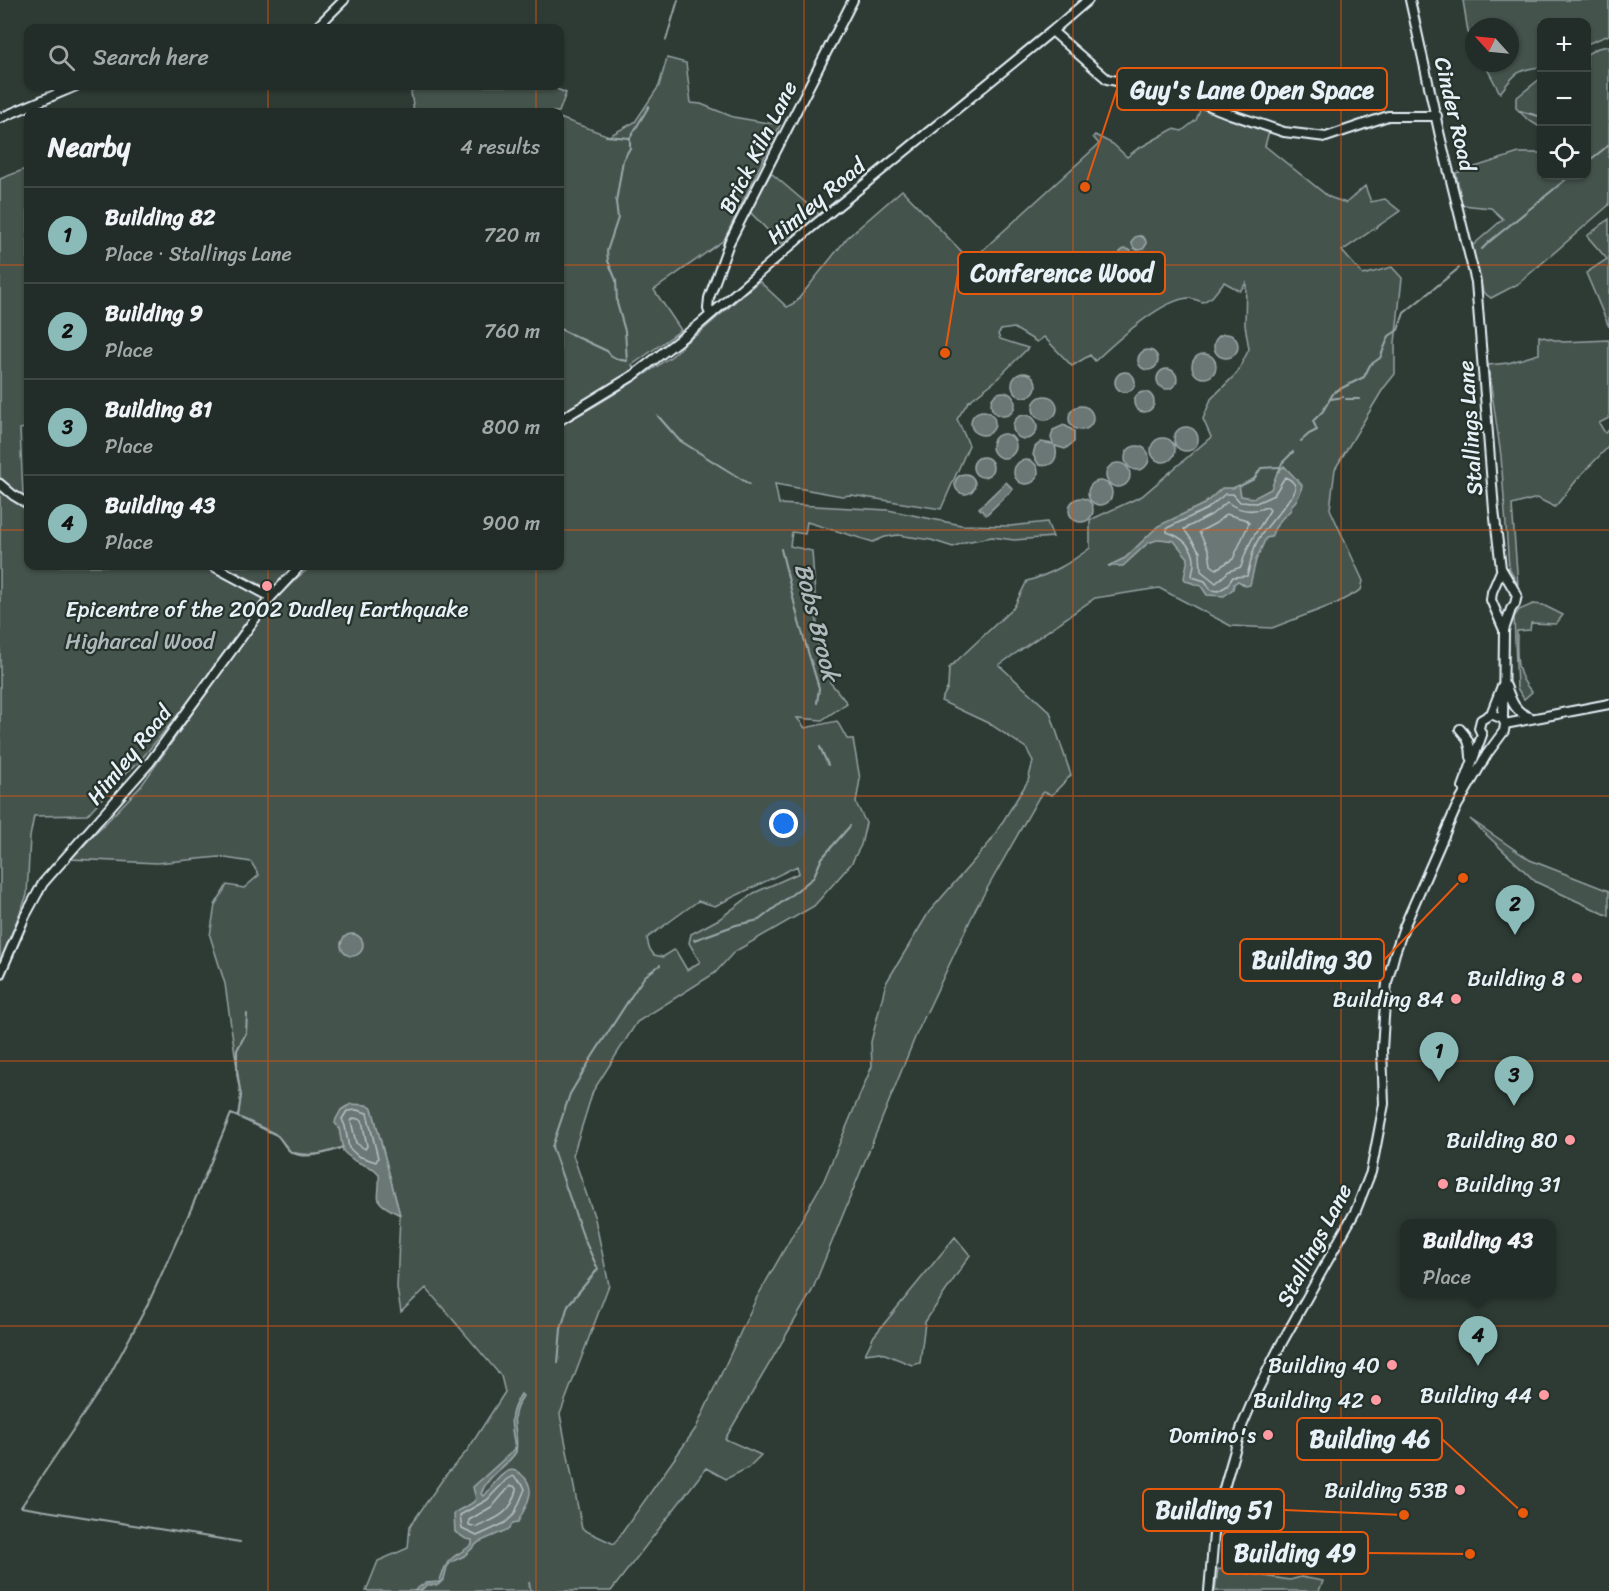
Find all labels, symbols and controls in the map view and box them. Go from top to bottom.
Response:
north arrow [1465,18,1519,72]
map controls [1537,18,1591,180]
button: + [1537,18,1591,72]
search box [24,24,564,90]
text: Search here [93,38,209,77]
icon: search [45,41,78,74]
street label: Cinder Road [1423,53,1487,176]
callout: Guy's Lane Open Space [1117,68,1387,110]
text: Guy's Lane Open Space [1130,69,1374,111]
button: − [1537,72,1591,126]
street label: Brick Kiln Lane [708,73,808,221]
text: Nearby [48,124,130,170]
button: locate [1537,126,1591,180]
text: 4 results [460,130,540,165]
street label: Himley Road [758,147,876,255]
text: Building 82 [105,198,215,237]
text: 1 [63,218,72,253]
text: 720 m [484,218,540,253]
text: Place · Stallings Lane [105,237,292,272]
callout: Conference Wood [958,252,1165,294]
text: Conference Wood [970,252,1156,294]
text: Building 9 [105,294,203,333]
text: 2 [62,314,73,349]
text: 760 m [484,314,540,349]
text: Place [105,333,153,368]
street label: Stallings Lane [1446,359,1494,497]
text: Building 81 [105,390,212,429]
text: 3 [62,410,73,445]
text: 800 m [482,410,540,445]
text: Place [105,429,153,464]
text: Building 43 [105,486,215,525]
text: 4 [61,506,74,541]
text: 900 m [482,506,540,541]
text: Place [105,525,153,560]
water label: Bobs Brook [782,559,853,688]
marker: Epicentre of the 2002 Dudley Earthquake [260,579,274,593]
place label: Epicentre of the 2002 Dudley Earthquake [66,590,469,629]
park label: Higharcal Wood [65,622,216,661]
street label: Himley Road [76,695,183,814]
your location [769,809,798,838]
pin: 2 [1496,886,1534,935]
callout: Building 30 [1240,939,1384,981]
text: Building 30 [1252,939,1372,981]
place label: Building 8 [1467,959,1565,998]
marker: Building 8 [1570,971,1584,985]
place label: Building 84 [1333,980,1444,1019]
marker: Building 84 [1449,992,1463,1006]
pin: 1 [1420,1032,1458,1082]
pin: 3 [1494,1056,1534,1106]
place label: Building 80 [1446,1121,1558,1160]
marker: Building 80 [1563,1133,1577,1147]
place label: Building 31 [1455,1165,1561,1204]
street label: Stallings Lane [1265,1176,1363,1314]
marker: Building 31 [1436,1177,1450,1191]
popup [1400,1219,1556,1297]
text: Building 43 [1423,1221,1533,1260]
text: Place [1423,1260,1471,1295]
pin: 4 [1458,1316,1498,1366]
place label: Building 40 [1268,1346,1380,1385]
marker: Building 40 [1385,1358,1399,1372]
place label: Building 44 [1420,1376,1532,1415]
place label: Building 42 [1253,1381,1364,1420]
marker: Building 44 [1537,1388,1551,1402]
marker: Building 42 [1369,1393,1383,1407]
place label: Domino's [1169,1416,1256,1455]
callout: Building 46 [1297,1418,1442,1460]
text: Building 46 [1310,1418,1430,1460]
marker: Domino's [1261,1428,1275,1442]
place label: Building 53B [1324,1471,1448,1510]
marker: Building 53B [1453,1483,1467,1497]
callout: Building 51 [1143,1489,1284,1531]
text: Building 51 [1155,1489,1273,1531]
callout: Building 49 [1222,1532,1368,1574]
text: Building 49 [1234,1532,1356,1574]

